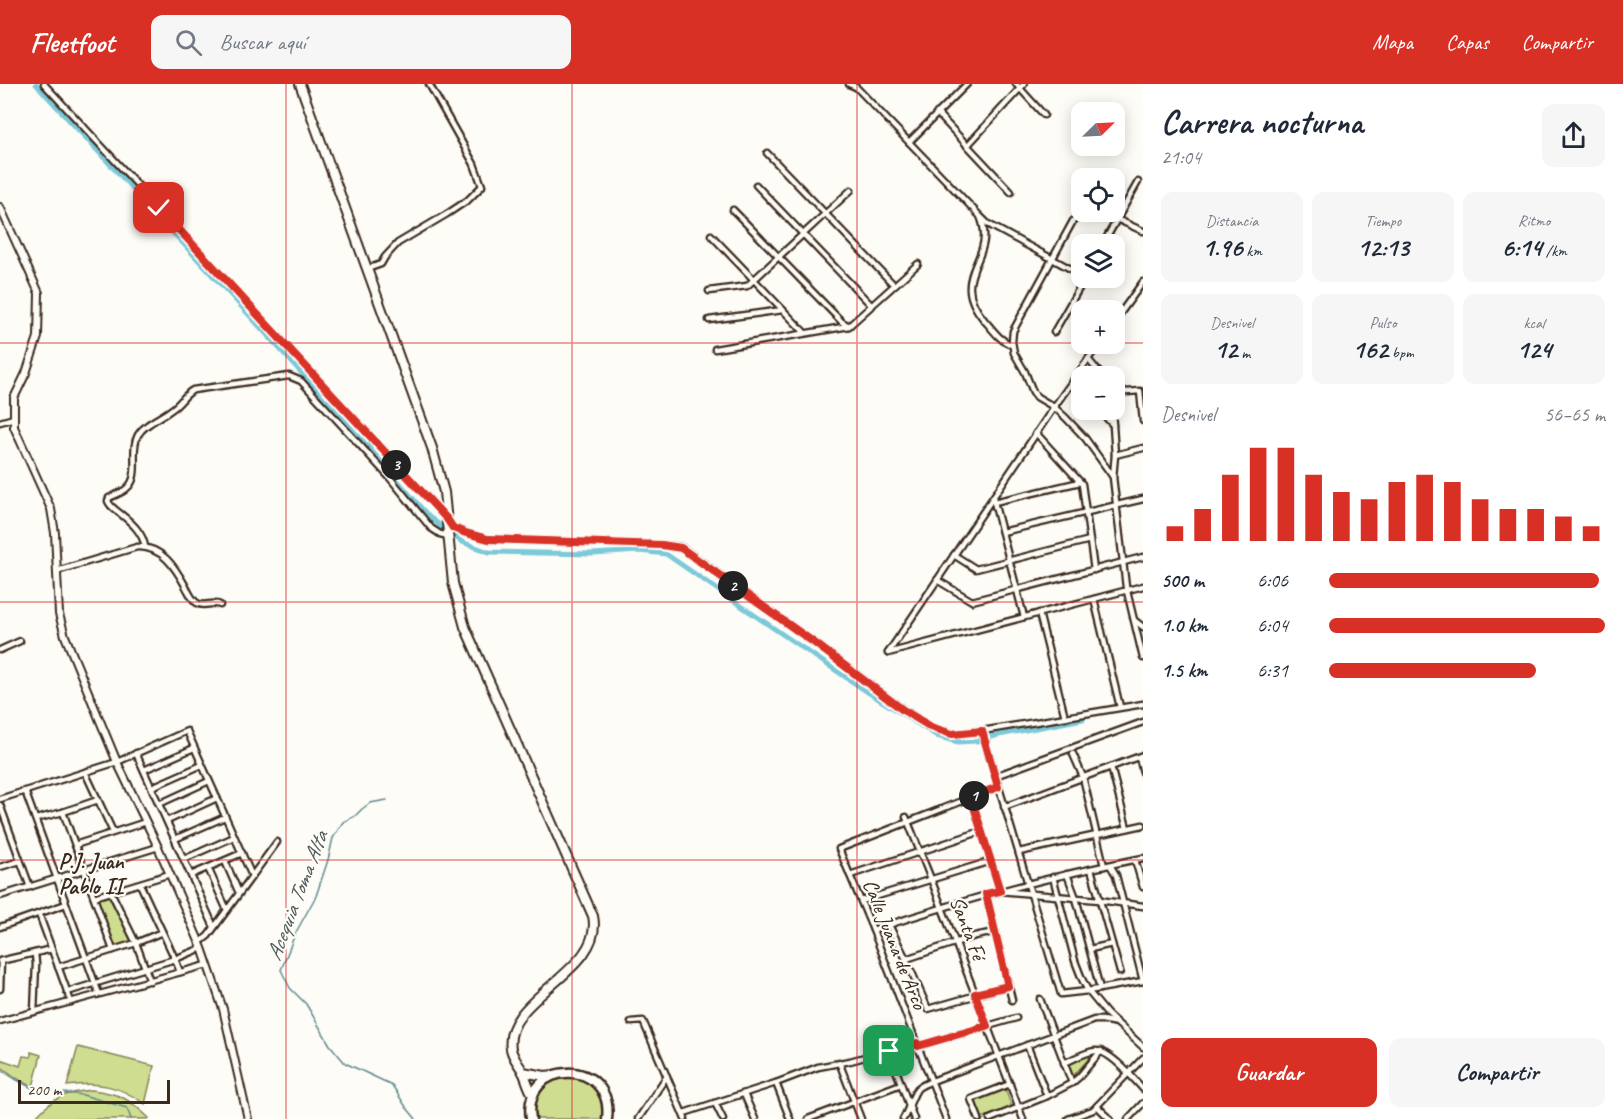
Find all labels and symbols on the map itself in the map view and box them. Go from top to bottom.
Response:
north arrow [1071,102,1125,156]
pin [133,182,184,233]
pin: 3 [381,450,411,480]
pin: 2 [718,571,748,601]
pin: 1 [959,781,989,811]
water label: Acequia Toma Alta [260,825,335,964]
district label: P.J. Juan Pablo II [58,848,128,901]
street label: Calle Juana de Arco [857,875,933,1014]
street label: Santa Fé [944,893,993,966]
pin [863,1025,914,1076]
scale bar [18,1077,170,1104]

